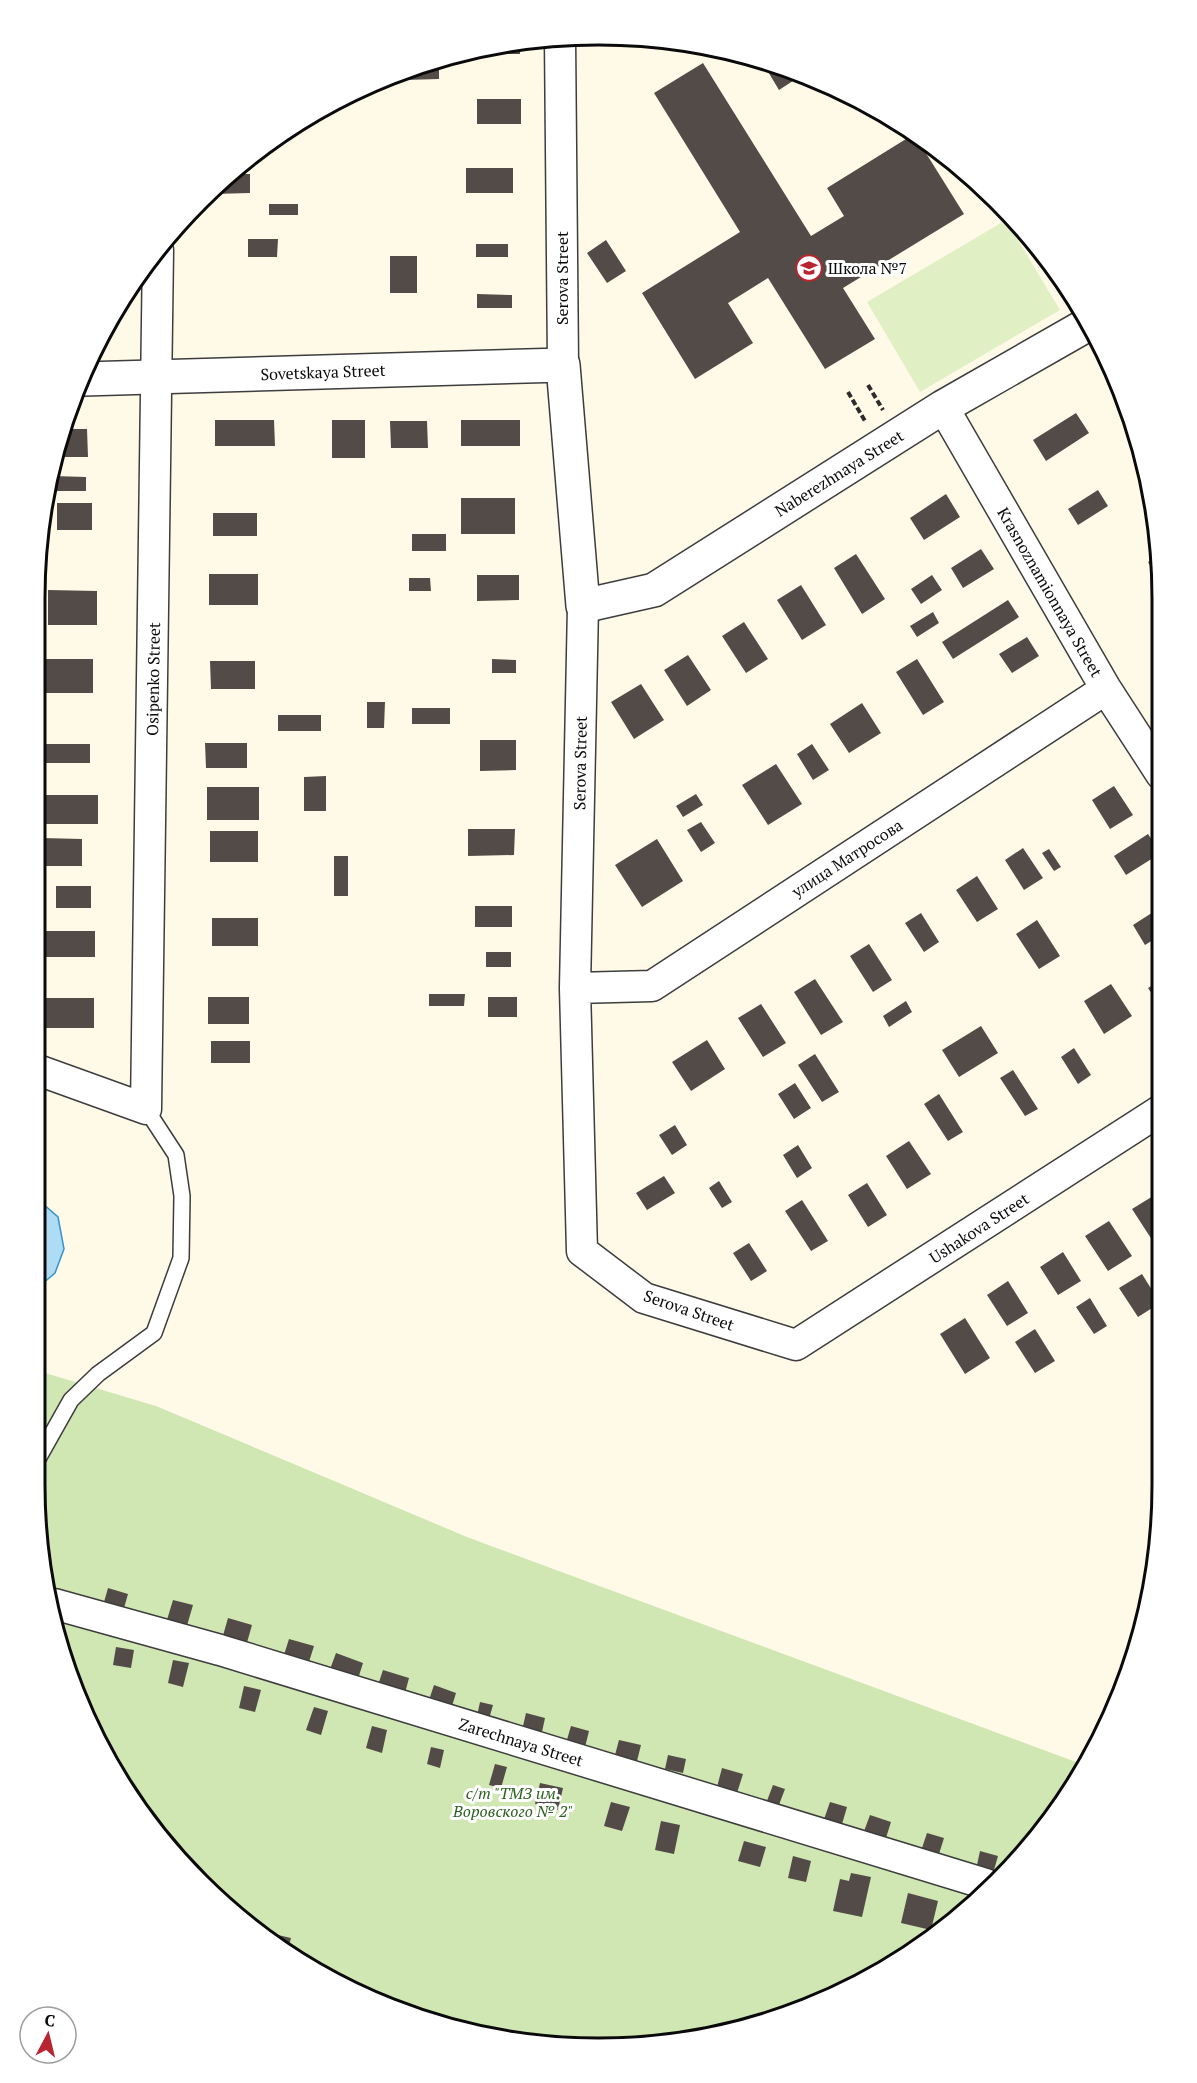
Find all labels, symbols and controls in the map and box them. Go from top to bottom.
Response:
street label: Serova Street [551,231,573,325]
school or university icon: Школа №7 [794,253,824,283]
place label: Школа №7 [828,257,907,279]
street label: Sovetskaya Street [260,359,386,385]
street label: Naberezhnaya Street [770,424,908,522]
street label: Krasnoznamionnaya Street [992,503,1108,681]
street label: Osipenko Street [141,622,165,736]
street label: Serova Street [568,716,592,810]
street label: улица Матросова [786,814,907,903]
street label: Ushakova Street [925,1188,1033,1268]
street label: Serova Street [641,1284,737,1336]
street label: Zarechnaya Street [456,1713,586,1771]
park label: с/т "ТМЗ им. Воровского № 2" [452,1782,573,1822]
north arrow [18,2005,78,2065]
text: С [43,2009,56,2032]

